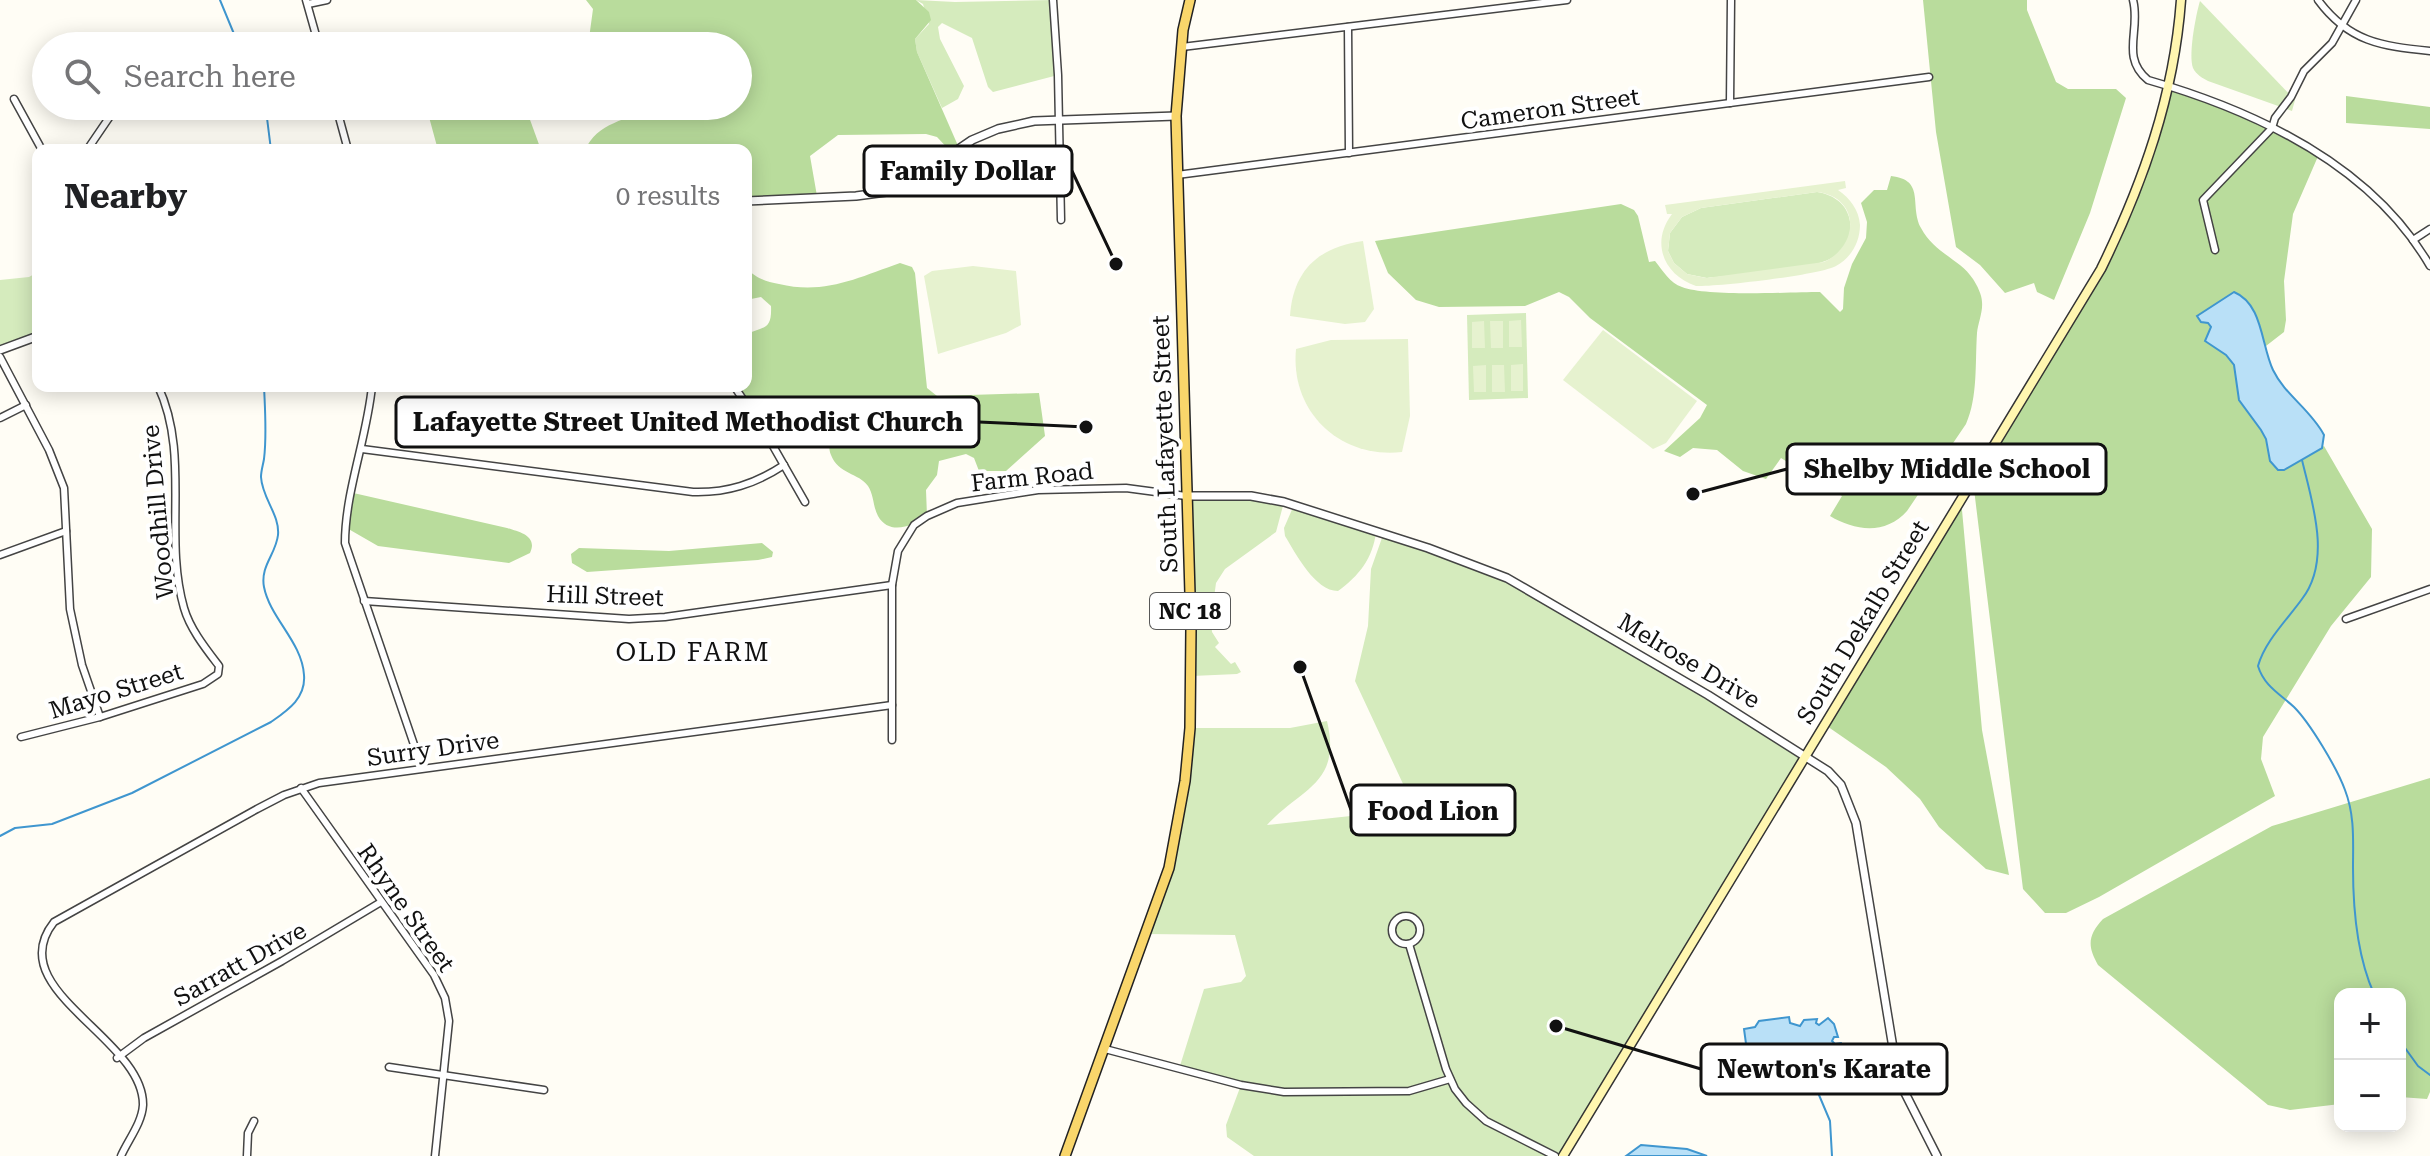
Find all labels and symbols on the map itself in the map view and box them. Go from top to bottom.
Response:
street label: Cameron Street [1459,83,1641,135]
callout: Family Dollar [864,146,1072,196]
text: Family Dollar [880,156,1056,186]
street label: South Lafayette Street [1147,315,1183,573]
callout: Lafayette Street United Methodist Church [396,397,979,447]
text: Lafayette Street United Methodist Church [413,407,964,437]
street label: Woodhill Drive [136,424,180,600]
callout: Shelby Middle School [1787,444,2106,494]
text: Shelby Middle School [1804,454,2091,484]
street label: Farm Road [969,457,1095,497]
street label: South Dekalb Street [1791,515,1935,729]
street label: Hill Street [546,580,664,612]
road number: NC 18 [1150,593,1230,629]
street label: Melrose Drive [1613,608,1765,714]
district label: OLD FARM [615,637,771,667]
street label: Mayo Street [46,657,186,725]
street label: Surry Drive [365,726,501,772]
callout: Food Lion [1351,785,1515,835]
text: Food Lion [1367,796,1499,826]
street label: Rhyne Street [352,839,460,977]
street label: Sarratt Drive [169,916,311,1012]
callout: Newton's Karate [1701,1044,1947,1094]
text: Newton's Karate [1717,1054,1931,1084]

